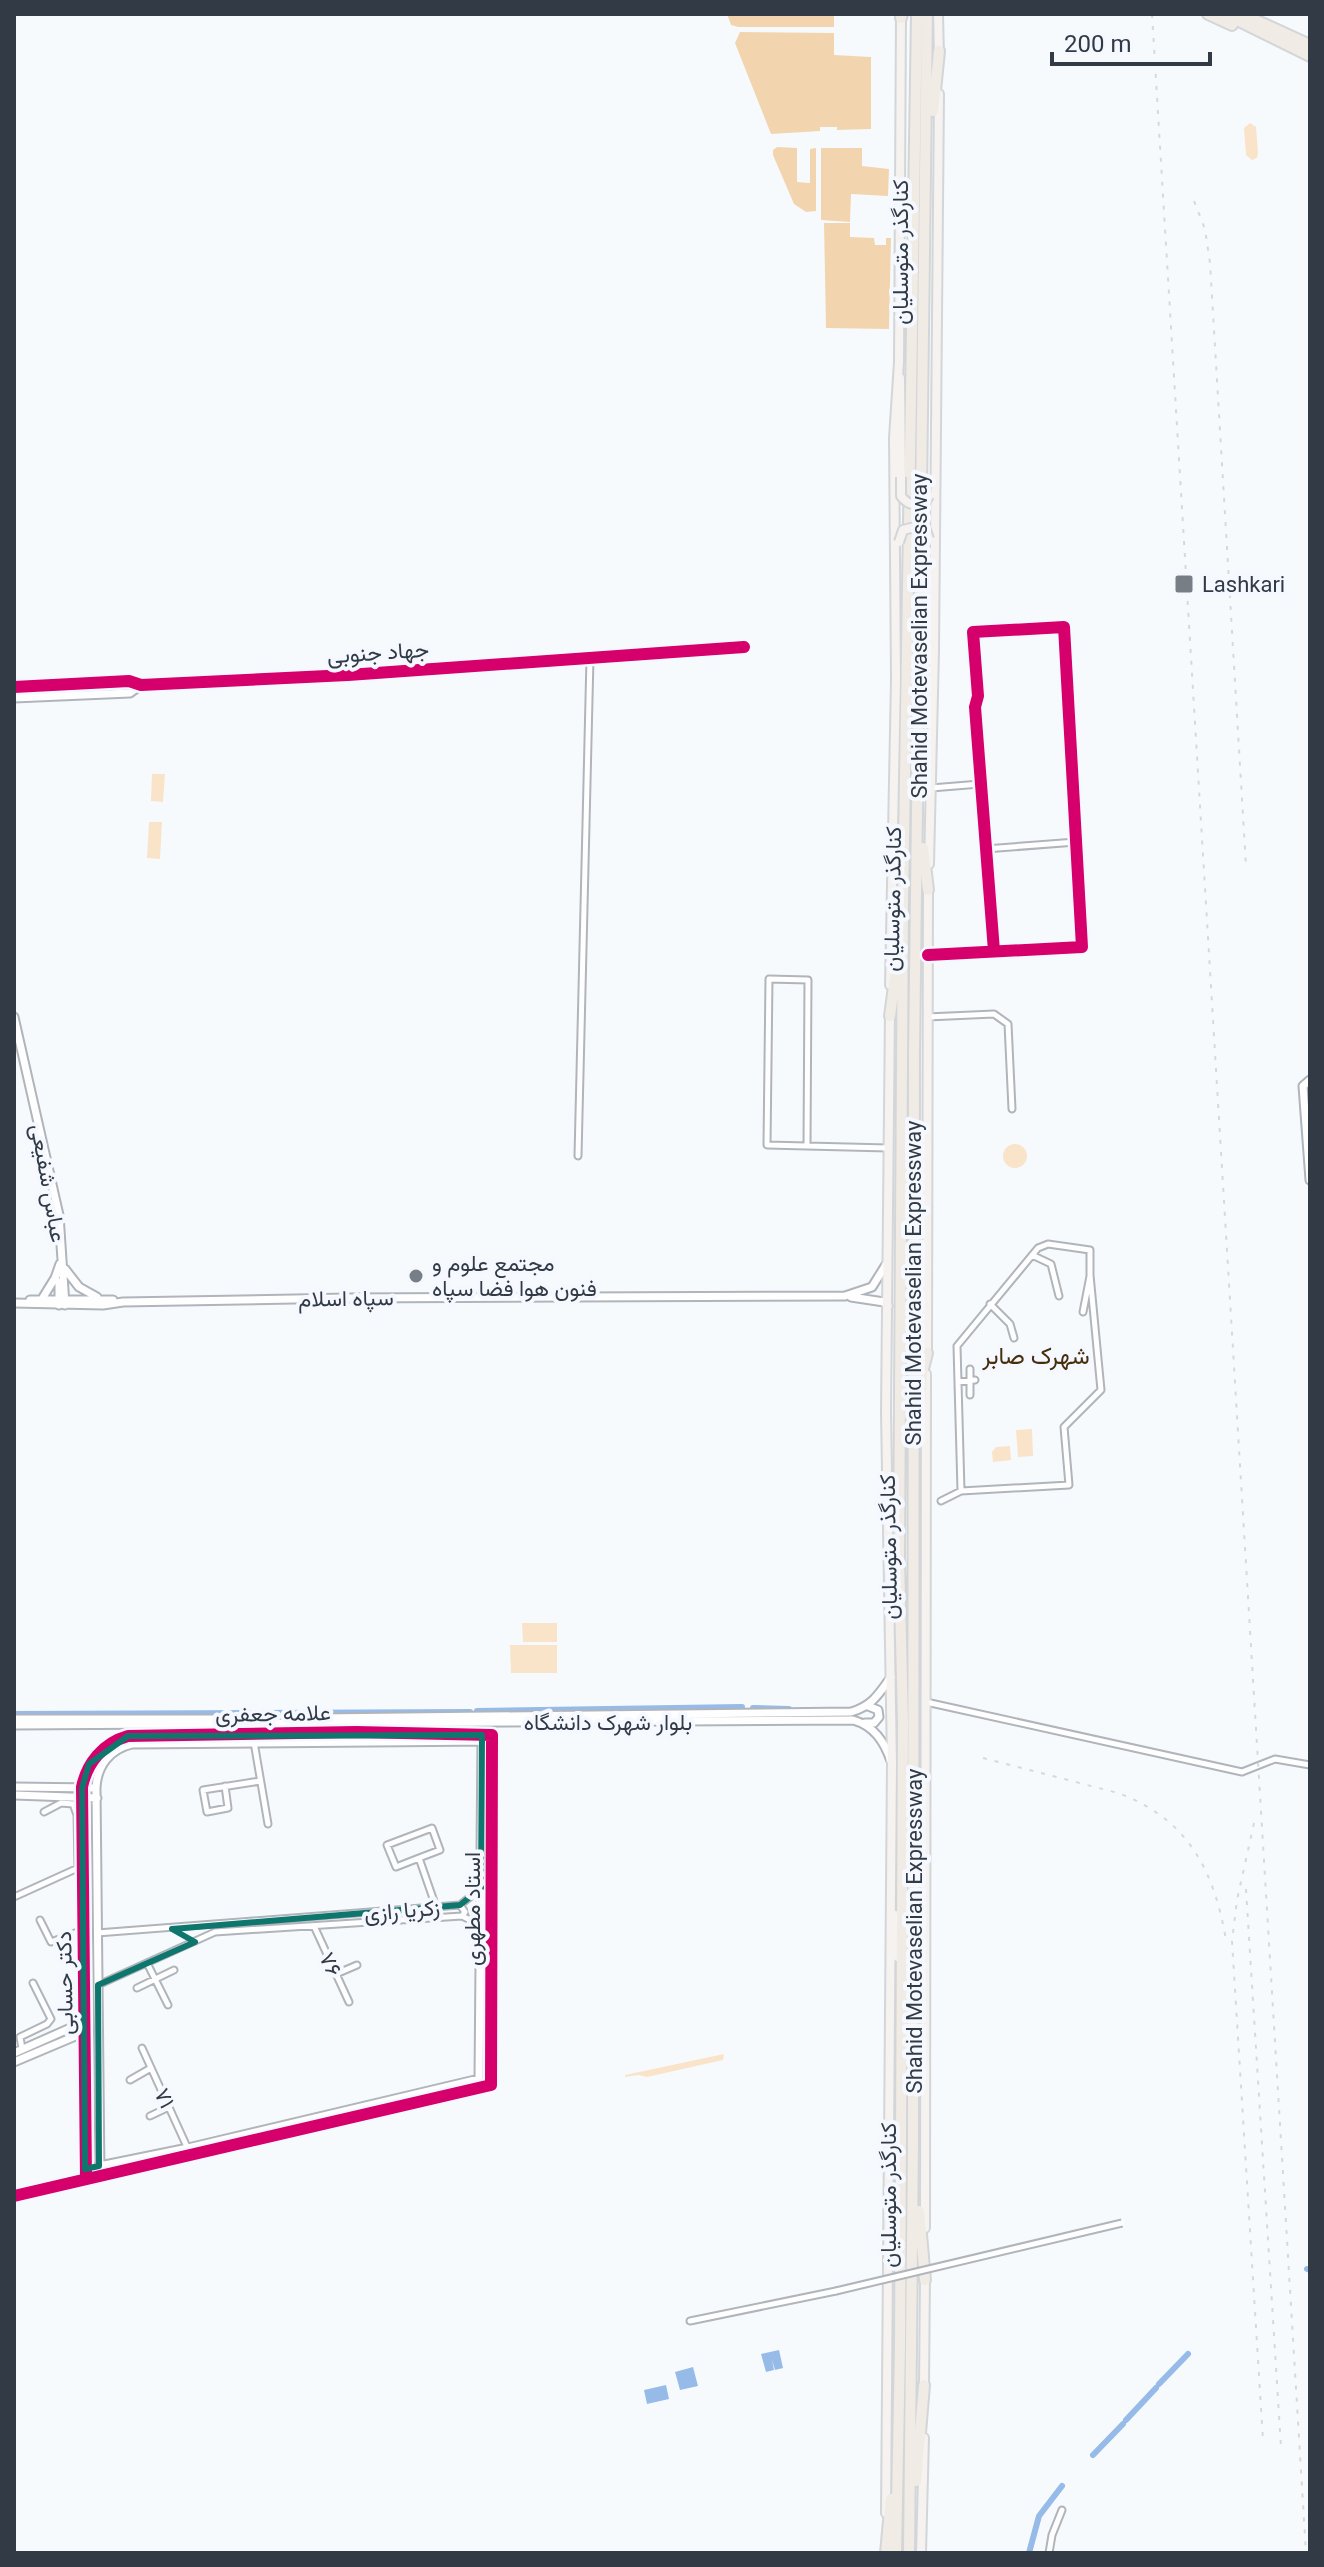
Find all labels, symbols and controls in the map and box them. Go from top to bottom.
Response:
scale bar [1052,16,1210,66]
text: 200 m [1064,30,1131,58]
street label: کنارگذر متوسلیان [888,179,914,325]
street label: Shahid Motevaselian Expressway [907,473,932,798]
place label: Lashkari [1202,572,1285,597]
marker: Lashkari [1173,573,1195,595]
street label: جهاد جنوبی [326,636,430,670]
street label: کنارگذر متوسلیان [879,826,907,972]
street label: Shahid Motevaselian Expressway [901,1120,926,1445]
street label: عباس شفیعی [25,1122,71,1244]
place label: مجتمع علوم و فنون هوا فضا سپاه [432,1251,597,1303]
marker: مجتمع علوم و فنون هوا فضا سپاه [407,1267,425,1285]
street label: سپاه اسلام [298,1285,394,1314]
district label: شهرک صابر [981,1342,1090,1371]
street label: کنارگذر متوسلیان [875,1474,903,1620]
street label: علامه جعفری [215,1700,331,1728]
street label: بلوار شهرک دانشگاه [524,1710,692,1736]
street label: Shahid Motevaselian Expressway [902,1768,927,2093]
street label: استاد مطهری [460,1852,486,1966]
street label: زکریا رازی [363,1895,441,1927]
street label: دکتر حسابی [51,1931,79,2035]
street label: ۷۶ [314,1948,347,1980]
street label: ۷۱ [149,2084,180,2112]
street label: کنارگذر متوسلیان [876,2122,902,2268]

